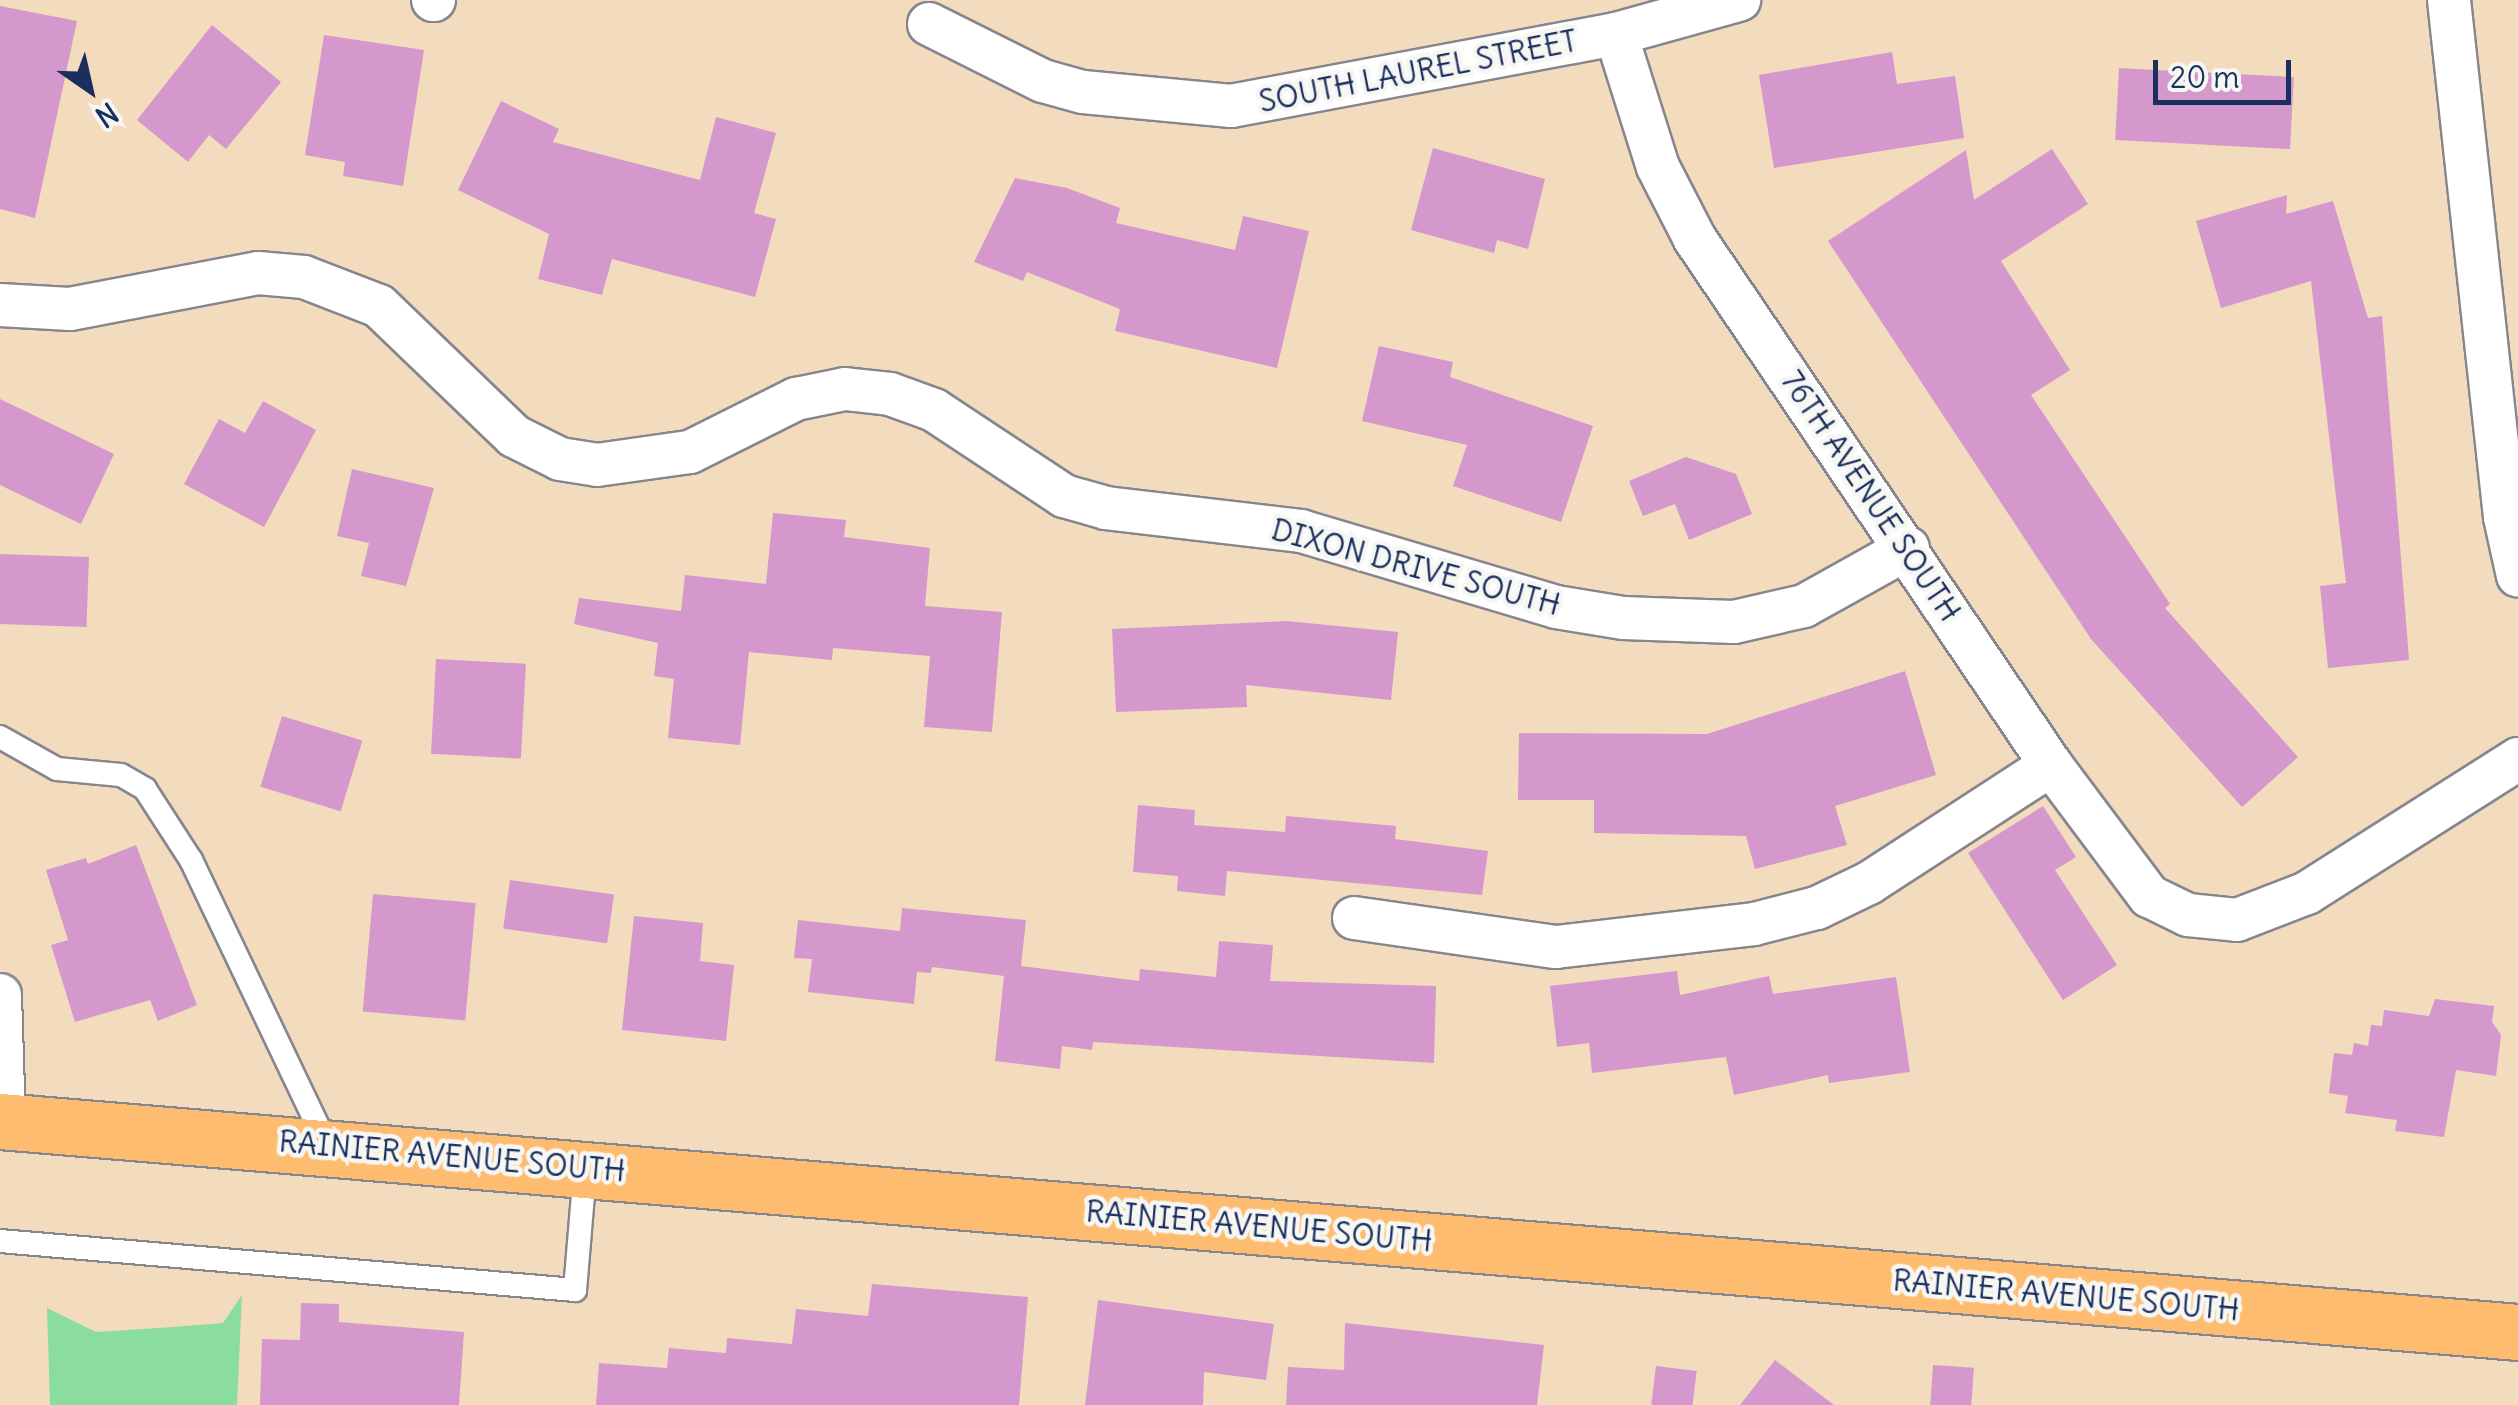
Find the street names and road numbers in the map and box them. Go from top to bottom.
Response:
street label: SOUTH LAUREL STREET [1256,22,1580,120]
street label: 76TH AVENUE SOUTH [1774,364,1968,628]
street label: DIXON DRIVE SOUTH [1268,511,1564,623]
street label: RAINIER AVENUE SOUTH [277,1123,627,1189]
street label: RAINIER AVENUE SOUTH [1084,1193,1434,1259]
street label: RAINIER AVENUE SOUTH [1891,1262,2241,1328]

